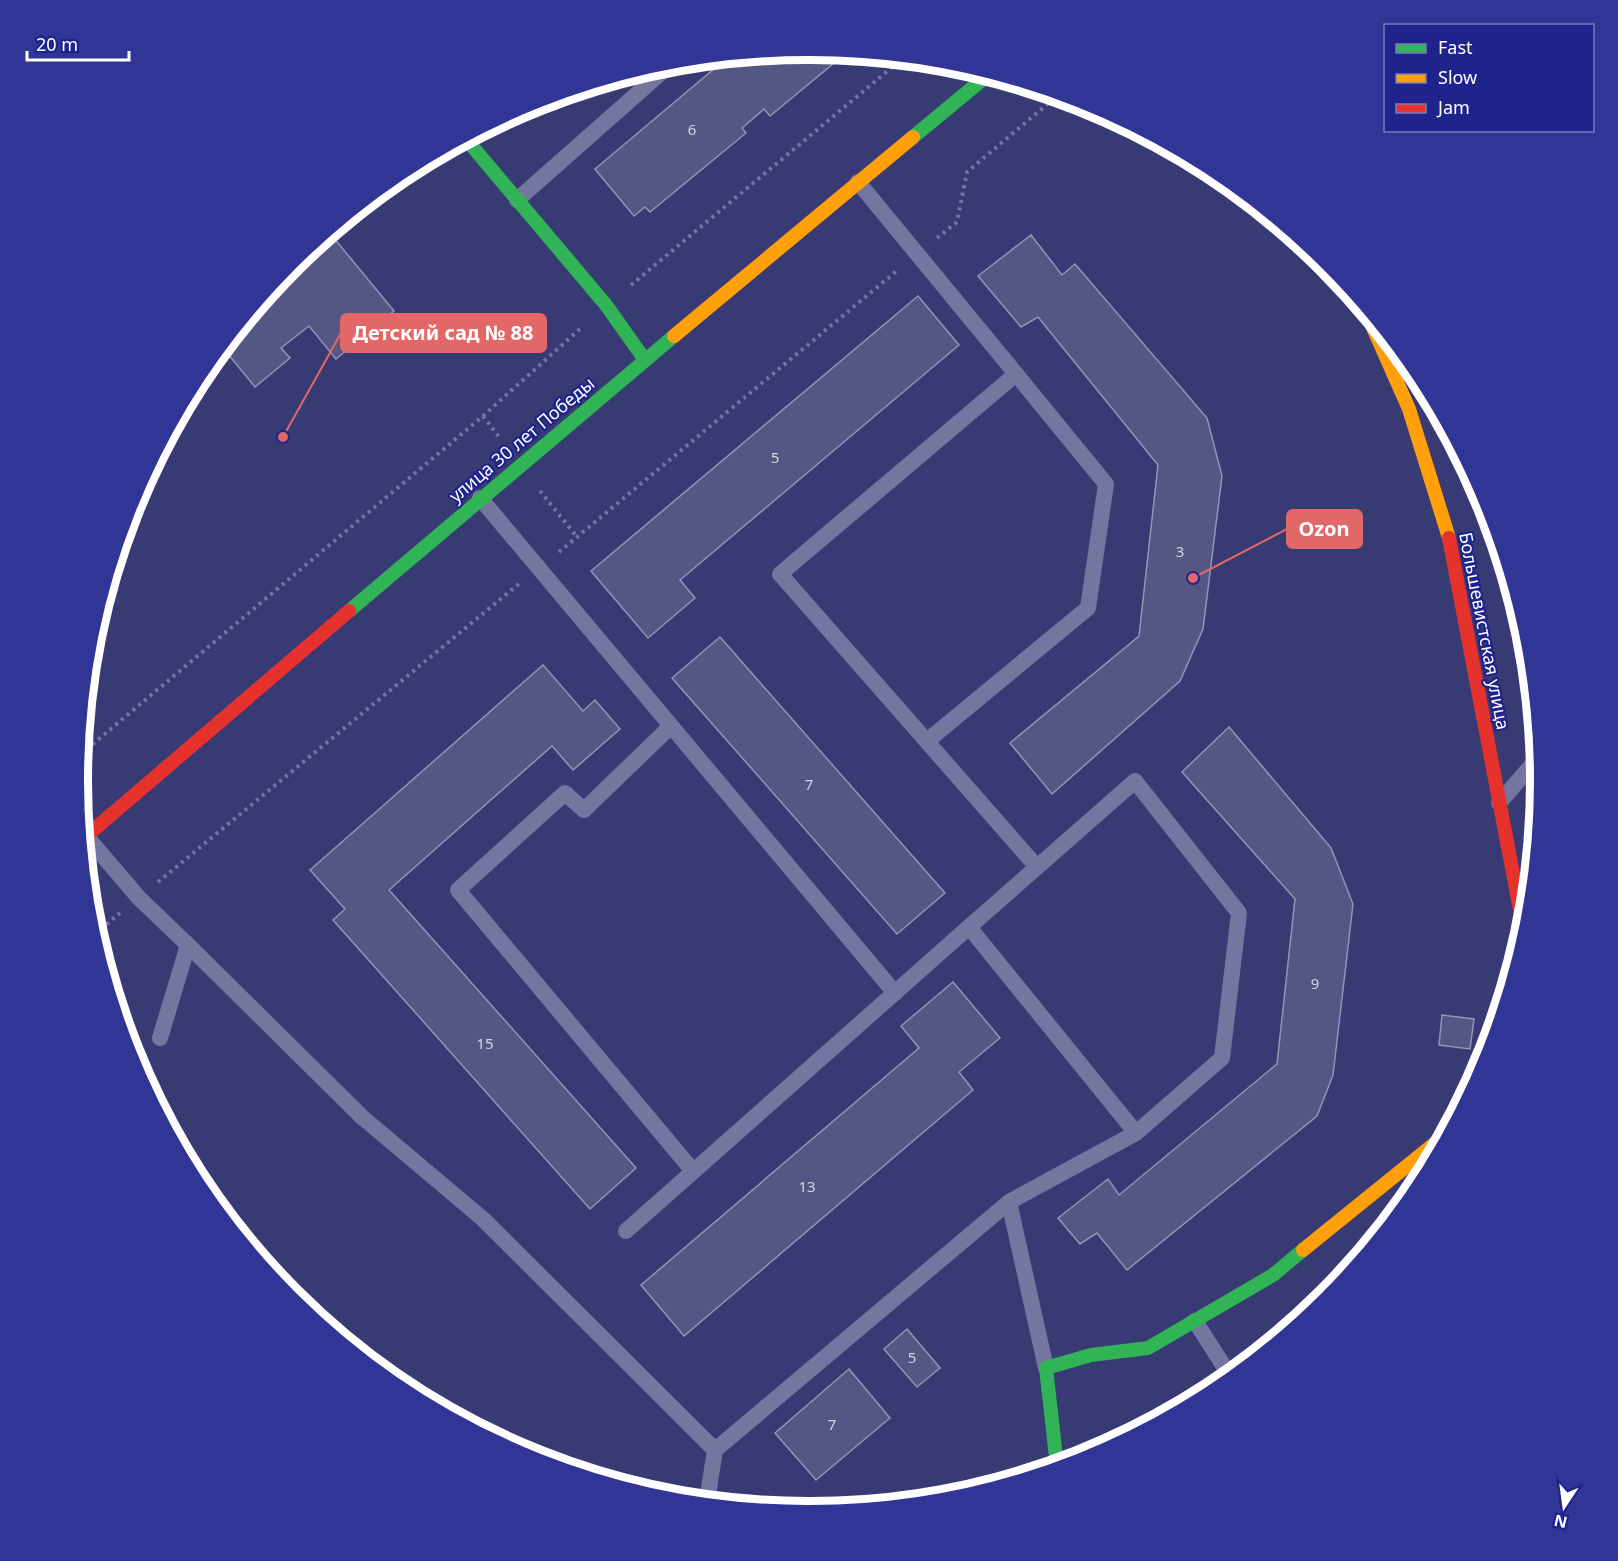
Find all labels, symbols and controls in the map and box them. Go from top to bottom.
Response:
scale bar [27,24,129,62]
legend [1384,24,1594,132]
text: 20 m [36,32,78,56]
text: Fast [1438,35,1473,59]
text: Slow [1438,65,1477,89]
text: Jam [1436,95,1470,119]
house number: 6 [688,119,696,139]
callout: Детский сад № 88 [341,314,546,352]
text: Детский сад № 88 [353,319,533,346]
street label: улица 30 лет Победы [443,371,599,507]
house number: 5 [771,447,779,467]
callout: Ozon [1287,510,1362,548]
text: Ozon [1298,515,1350,542]
street label: Большевистская улица [1454,530,1516,732]
house number: 3 [1176,541,1184,561]
house number: 7 [805,774,813,794]
house number: 9 [1311,973,1319,993]
house number: 15 [476,1033,494,1053]
house number: 13 [798,1176,816,1196]
house number: 5 [908,1347,916,1367]
house number: 7 [828,1414,836,1434]
north arrow [1534,1477,1594,1537]
text: N [1552,1509,1569,1534]

